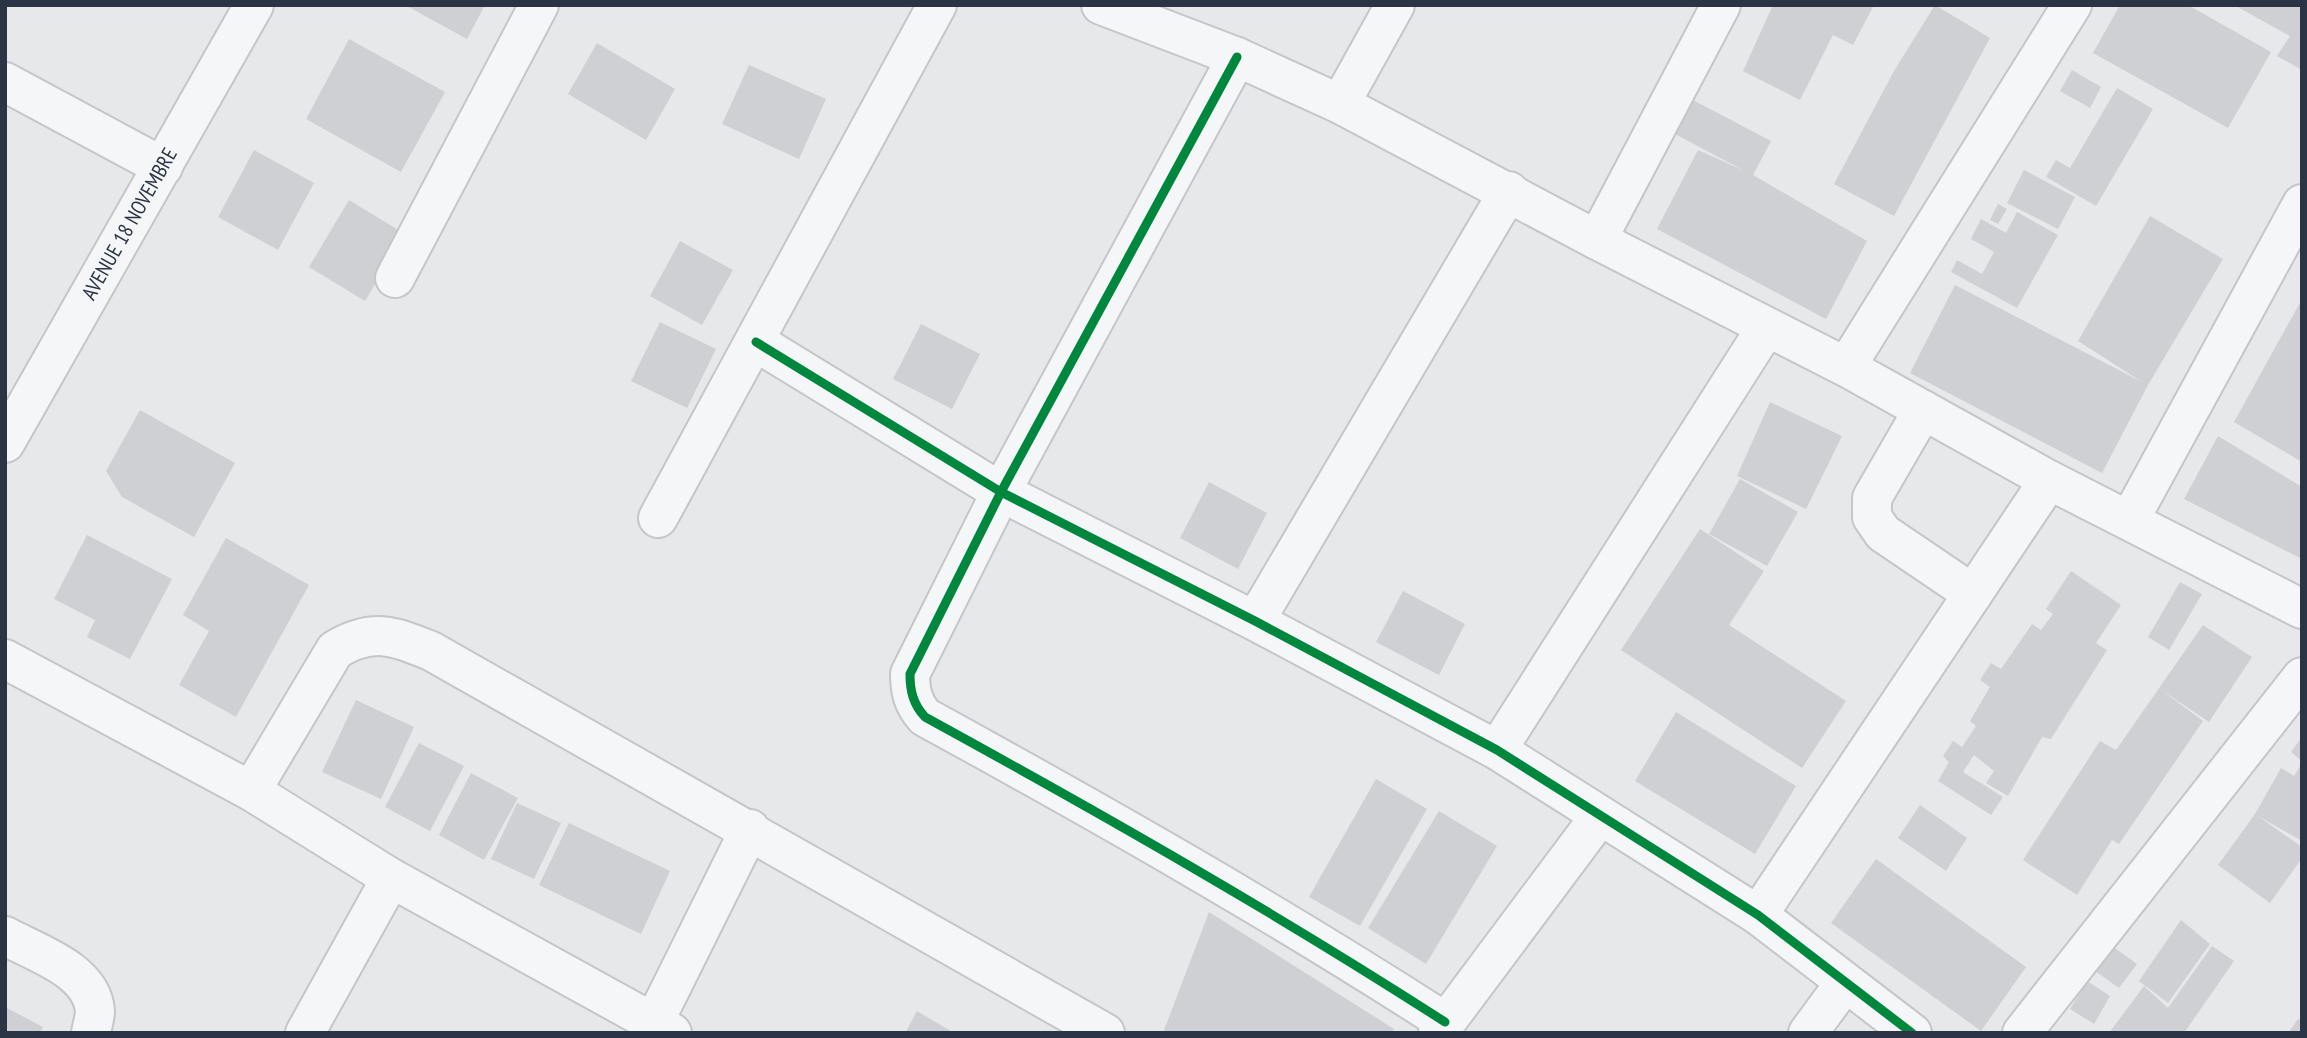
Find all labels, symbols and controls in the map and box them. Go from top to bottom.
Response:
street label: AVENUE 18 NOVEMBRE [75,143,183,304]

